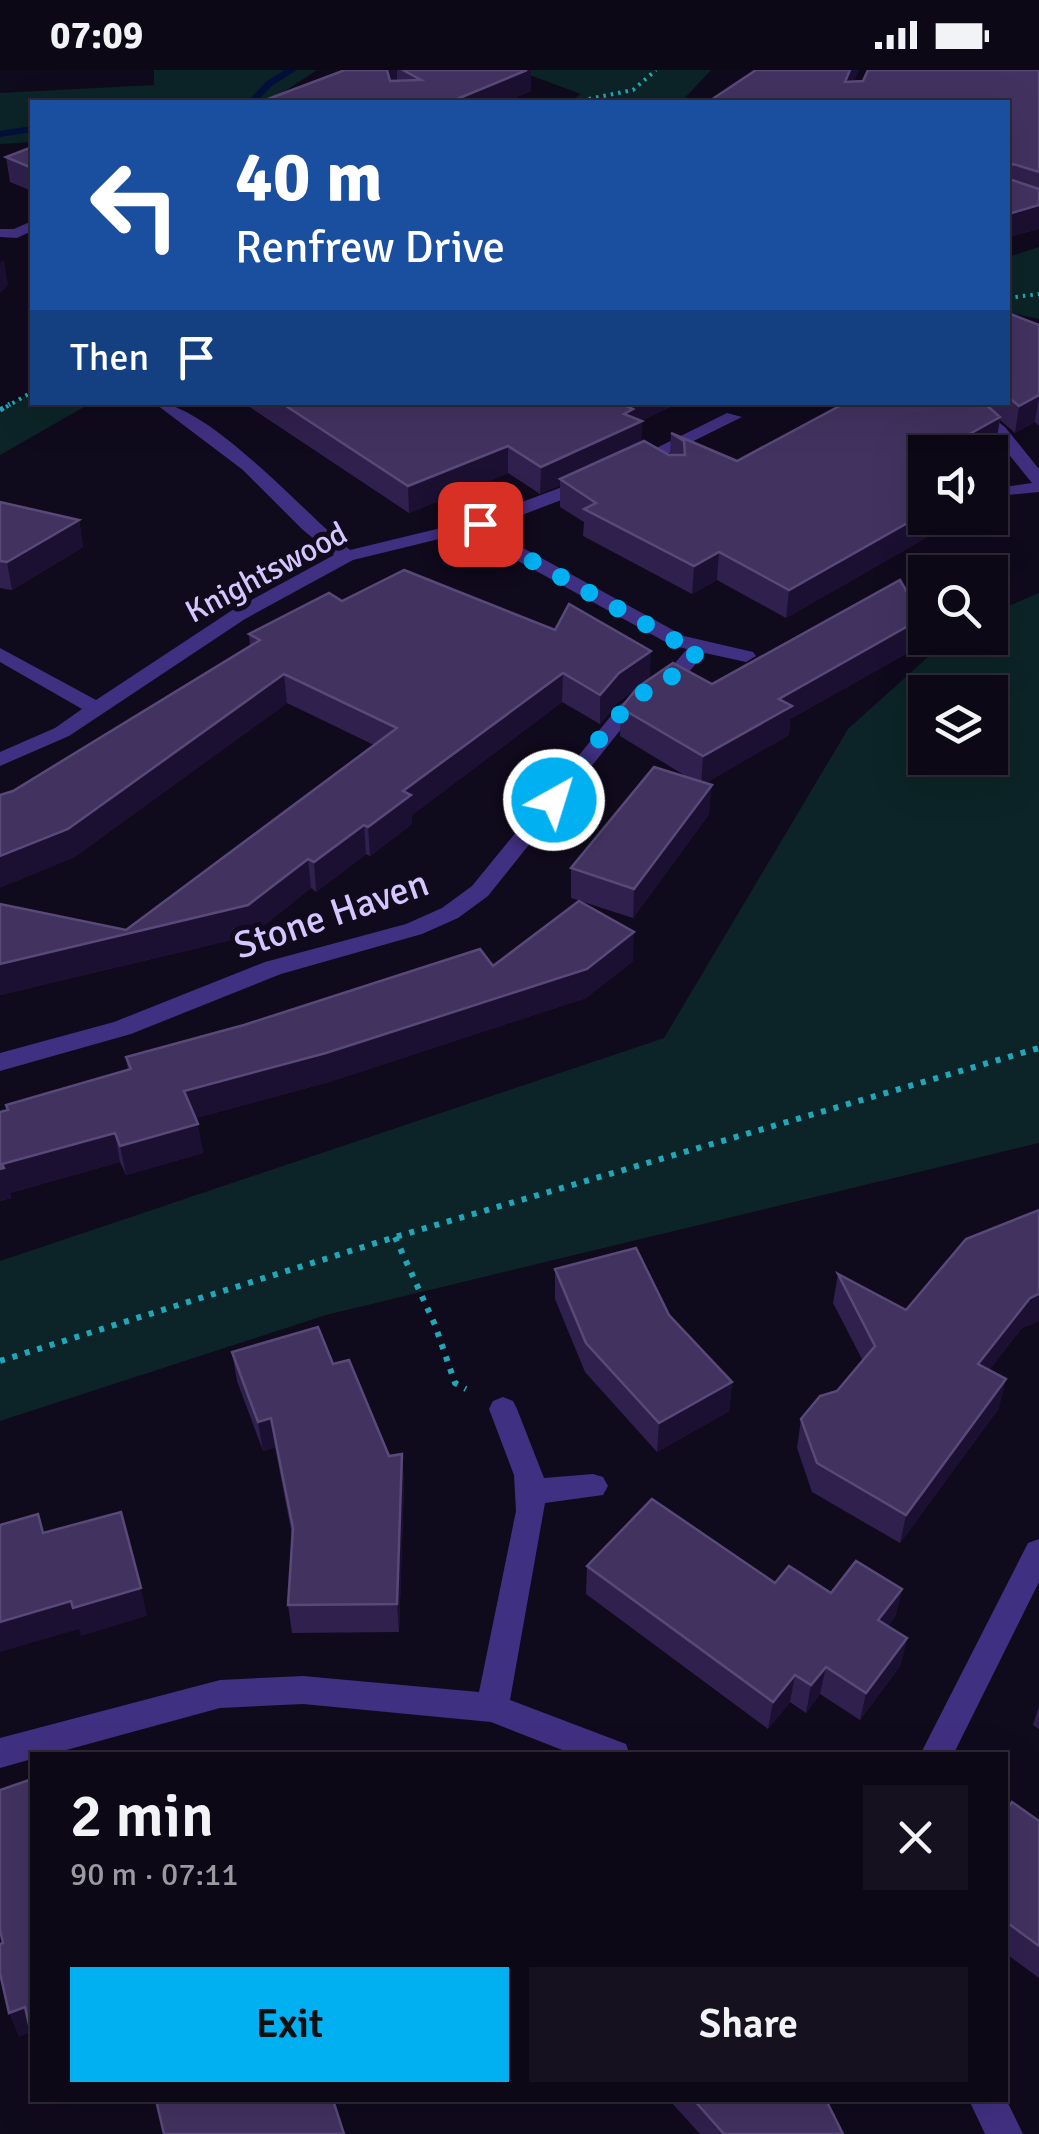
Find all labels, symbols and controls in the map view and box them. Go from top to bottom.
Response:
text: 07:09 [50,12,143,59]
text: 40 m [235,134,383,220]
icon: left [70,140,200,270]
text: Renfrew Drive [235,220,505,275]
icon: arrive [169,330,224,385]
text: Then [70,334,149,381]
map controls [908,435,1008,775]
button: sound [908,435,1008,535]
pin [438,482,523,567]
icon: arrive [453,497,508,552]
street label: Knightswood [179,514,354,631]
button: search [908,555,1008,655]
button: layers [908,675,1008,775]
position arrow [502,748,606,852]
street label: Stone Haven [228,859,435,970]
text: 2 min [70,1780,214,1854]
button: close [863,1785,968,1890]
text: 90 m · 07:11 [70,1855,239,1894]
button: Exit [70,1967,509,2082]
button: Share [529,1967,968,2082]

